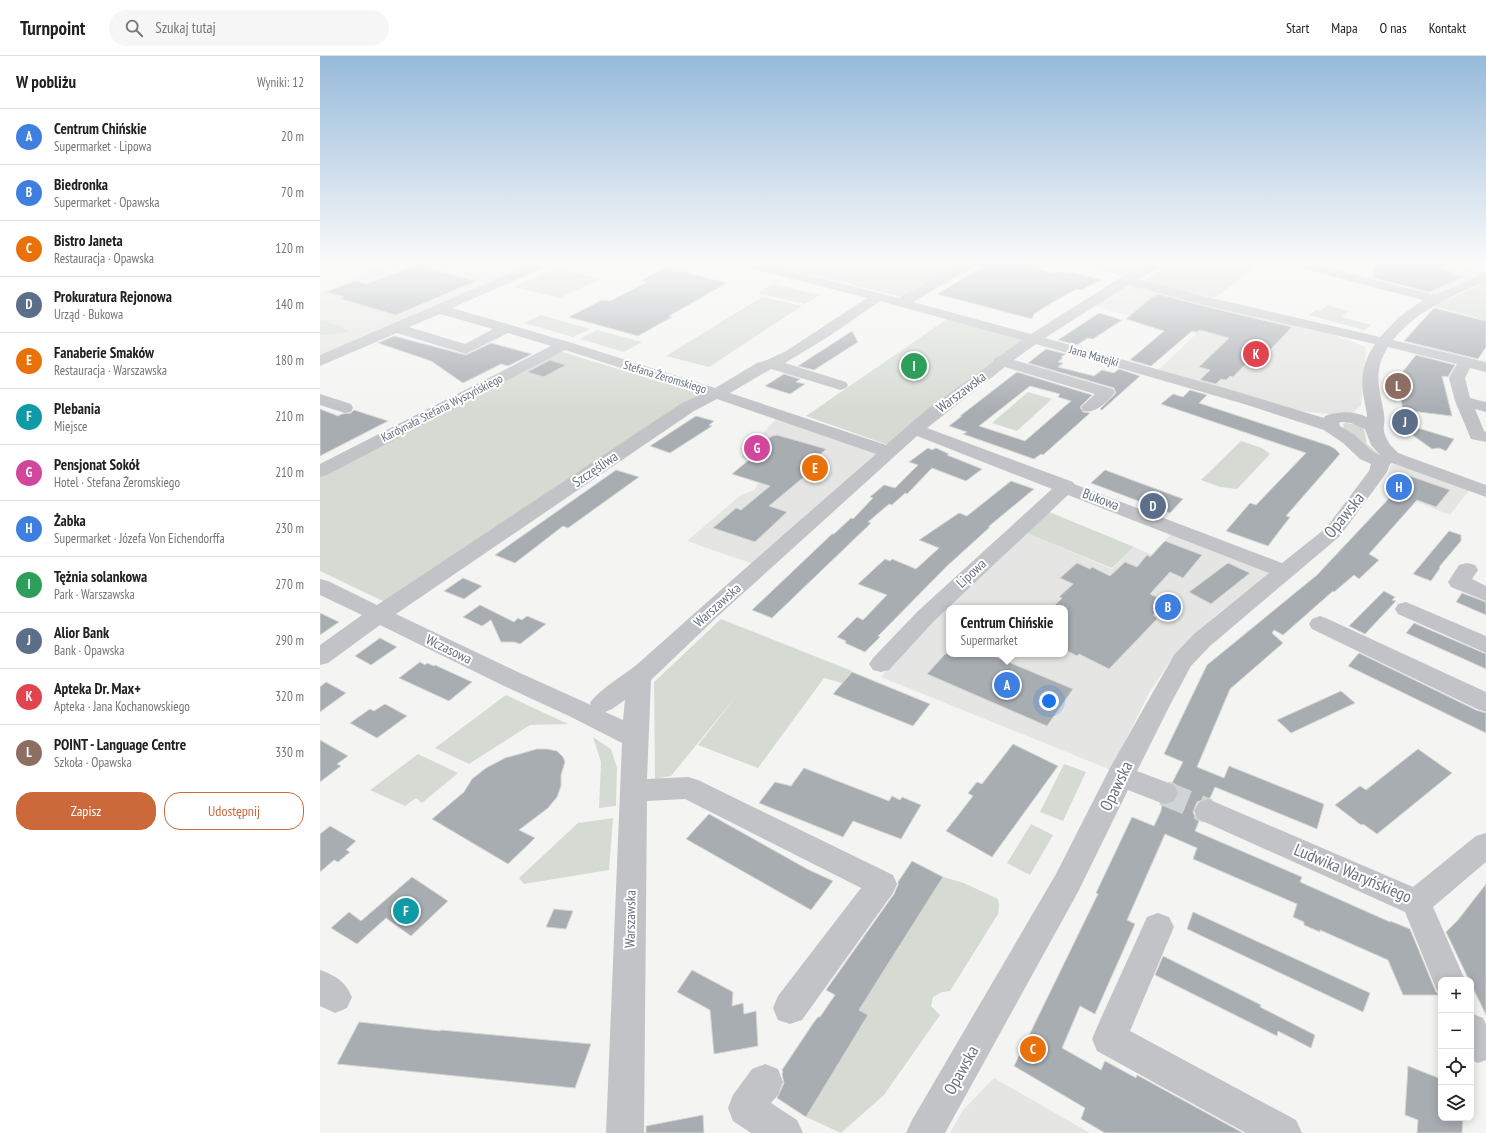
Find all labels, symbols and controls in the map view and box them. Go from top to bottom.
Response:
search box [109,10,389,46]
text: Turnpoint [20,16,85,40]
icon: search [123,17,145,39]
text: Szukaj tutaj [155,18,216,37]
text: Start [1286,19,1309,37]
text: Mapa [1331,19,1358,37]
text: O nas [1380,19,1407,37]
text: Kontakt [1429,19,1466,37]
text: W pobliżu [16,71,76,93]
text: Wyniki: 12 [257,74,304,91]
text: Centrum Chińskie [54,119,147,138]
text: A [26,128,32,145]
text: 20 m [281,128,304,145]
text: Supermarket · Lipowa [54,138,151,155]
text: Biedronka [54,175,108,194]
text: B [26,184,32,201]
text: 70 m [281,184,304,201]
text: Supermarket · Opawska [54,194,159,211]
text: Bistro Janeta [54,231,123,250]
text: C [26,240,32,257]
text: 120 m [275,240,304,257]
text: Restauracja · Opawska [54,250,154,267]
text: Prokuratura Rejonowa [54,287,172,306]
text: D [26,296,32,313]
text: 140 m [275,296,304,313]
text: Urząd · Bukowa [54,306,123,323]
pin: K [1243,339,1269,369]
street label: Jana Matejki [1067,341,1121,370]
text: Fanaberie Smaków [54,343,154,362]
pin: I [901,351,927,381]
text: E [26,352,32,369]
text: 180 m [275,352,304,369]
street label: Stefana Żeromskiego [622,357,709,396]
text: Restauracja · Warszawska [54,362,167,379]
street label: Warszawska [933,367,989,417]
street label: Kardynała Stefana Wyszyńskiego [379,370,505,445]
pin: L [1385,371,1411,401]
text: Plebania [54,399,100,418]
pin: J [1392,407,1418,437]
text: F [26,408,32,425]
text: 210 m [275,408,304,425]
text: Miejsce [54,418,87,435]
pin: G [744,433,770,463]
street label: Szczęśliwa [569,447,621,491]
pin: E [802,453,828,483]
text: Pensjonat Sokół [54,455,140,474]
text: G [26,464,32,481]
text: 210 m [275,464,304,481]
pin: H [1386,472,1412,502]
text: Hotel · Stefana Żeromskiego [54,474,180,491]
street label: Bukowa [1080,484,1122,514]
street label: Opawska [1319,488,1369,542]
pin: D [1140,491,1166,521]
text: Żabka [54,511,86,530]
text: H [26,520,32,537]
text: 230 m [275,520,304,537]
text: Supermarket · Józefa Von Eichendorffa [54,530,225,547]
street label: Lipowa [952,555,990,591]
text: Tężnia solankowa [54,567,147,586]
text: I [27,576,31,593]
text: 270 m [275,576,304,593]
street label: Warszawska [690,579,744,631]
text: Park · Warszawska [54,586,135,603]
pin: B [1155,592,1181,622]
popup [946,605,1068,657]
text: Centrum Chińskie [961,613,1053,632]
text: Alior Bank [54,623,109,642]
street label: Wczasowa [423,630,475,668]
text: J [27,632,31,649]
text: 290 m [275,632,304,649]
text: Supermarket [961,632,1017,649]
text: Bank · Opawska [54,642,124,659]
pin: A [994,670,1020,700]
text: Apteka Dr. Max+ [54,679,141,698]
text: K [26,688,32,705]
text: 320 m [275,688,304,705]
your location [1039,691,1059,711]
text: Apteka · Jana Kochanowskiego [54,698,190,715]
text: POINT - Language Centre [54,735,186,754]
text: L [26,744,32,761]
text: 330 m [275,744,304,761]
text: Szkoła · Opawska [54,754,132,771]
street label: Opawska [1095,757,1137,815]
button: Zapisz [16,792,156,830]
button: Udostępnij [164,792,304,830]
street label: Ludwika Waryńskiego [1291,838,1415,908]
street label: Warszawska [620,890,640,948]
pin: F [393,896,419,926]
map controls [1438,977,1474,1121]
button: + [1438,977,1474,1013]
button: − [1438,1013,1474,1049]
pin: C [1020,1034,1046,1064]
street label: Opawska [939,1042,983,1098]
button: locate [1438,1049,1474,1085]
button: layers [1438,1085,1474,1121]

